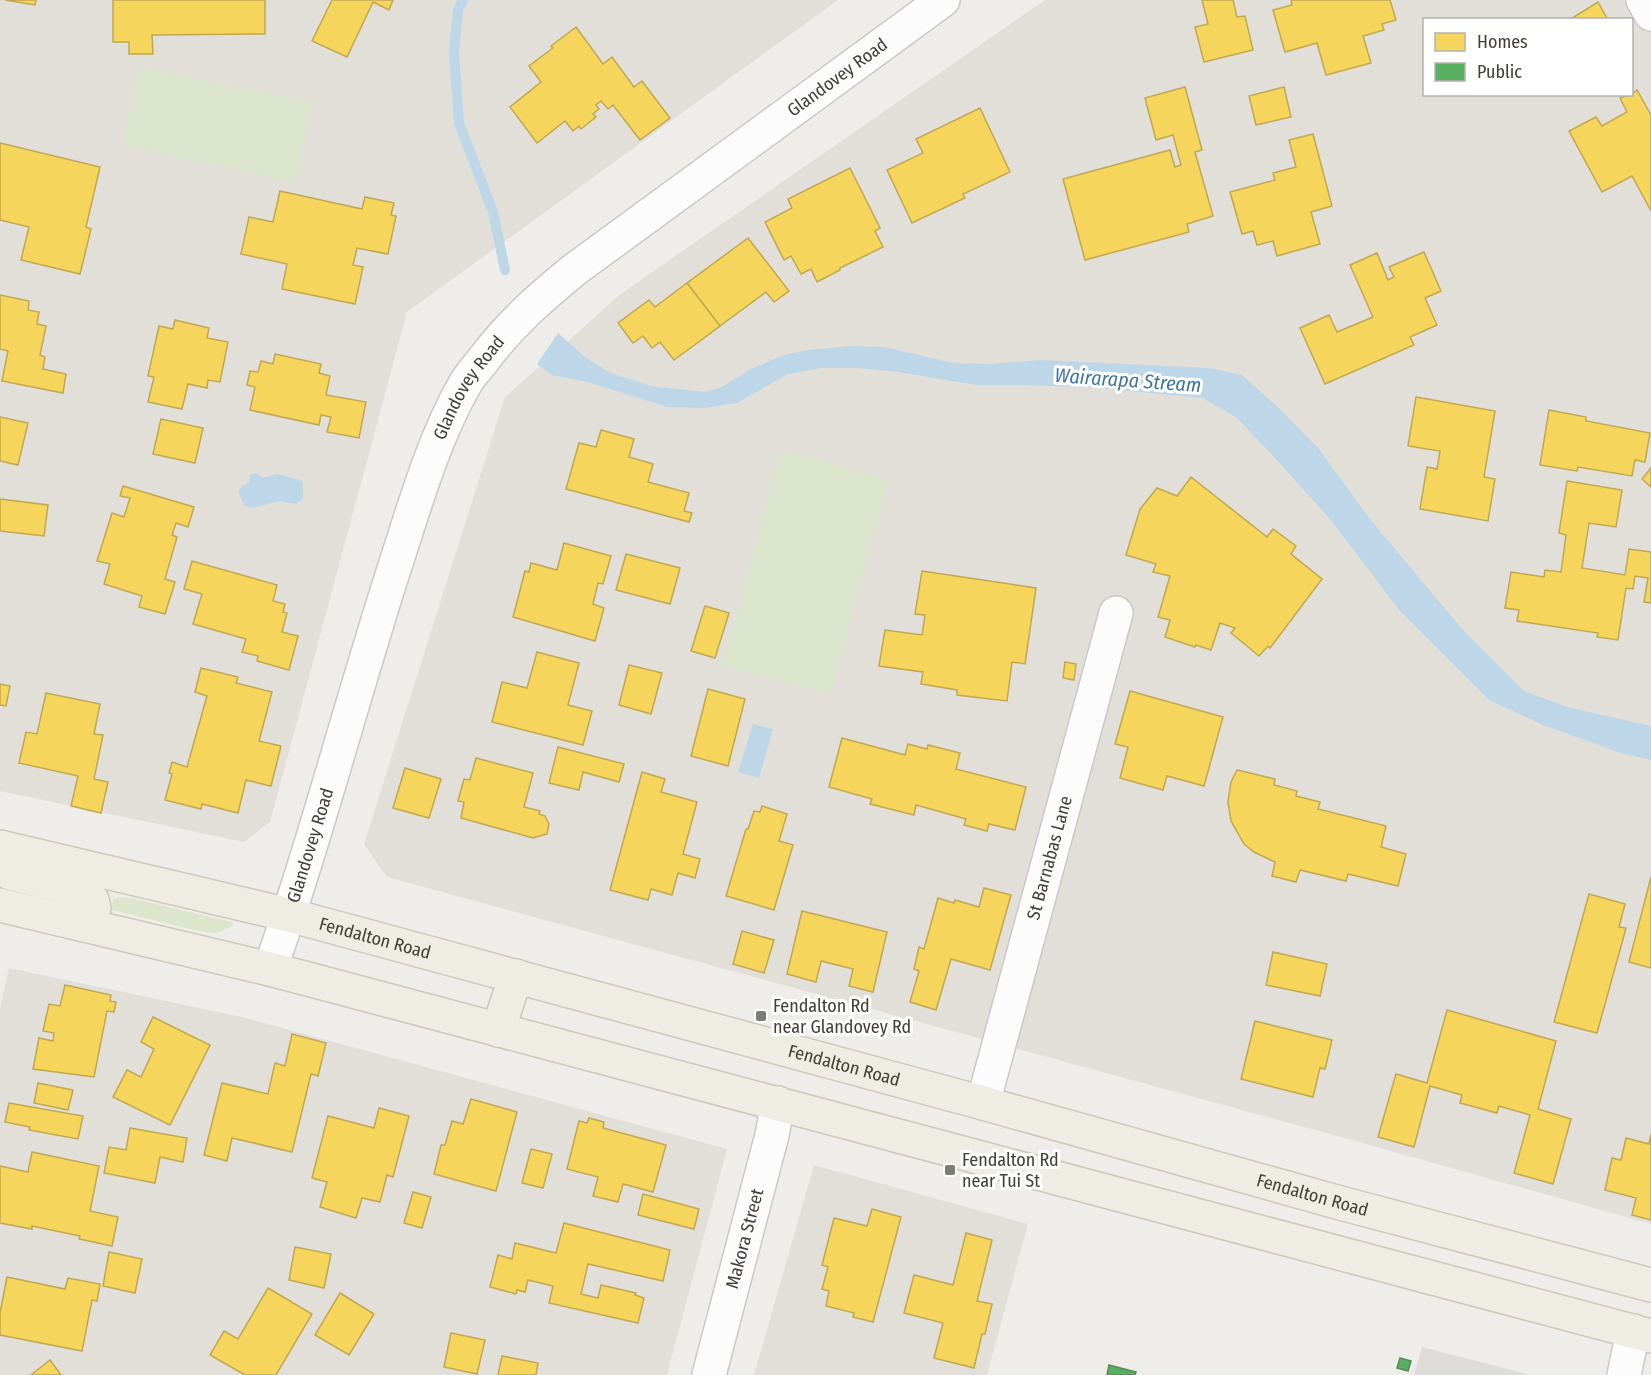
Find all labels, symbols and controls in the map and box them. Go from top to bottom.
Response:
legend [1423,18,1633,96]
text: Homes [1477,31,1528,53]
street label: Glandovey Road [783,33,892,121]
text: Public [1477,61,1522,83]
street label: Glandovey Road [428,331,509,443]
water label: Wairarapa Stream [1054,363,1202,397]
street label: Glandovey Road [282,785,338,905]
street label: St Barnabas Lane [1022,793,1077,922]
street label: Fendalton Road [317,913,433,964]
place label: Fendalton Rd near Glandovey Rd [773,995,911,1038]
marker: Fendalton Rd near Glandovey Rd [754,1009,768,1023]
street label: Fendalton Road [786,1040,902,1091]
place label: Fendalton Rd near Tui St [962,1149,1059,1192]
marker: Fendalton Rd near Tui St [943,1163,957,1177]
street label: Fendalton Road [1254,1169,1371,1221]
street label: Makora Street [721,1186,768,1291]

